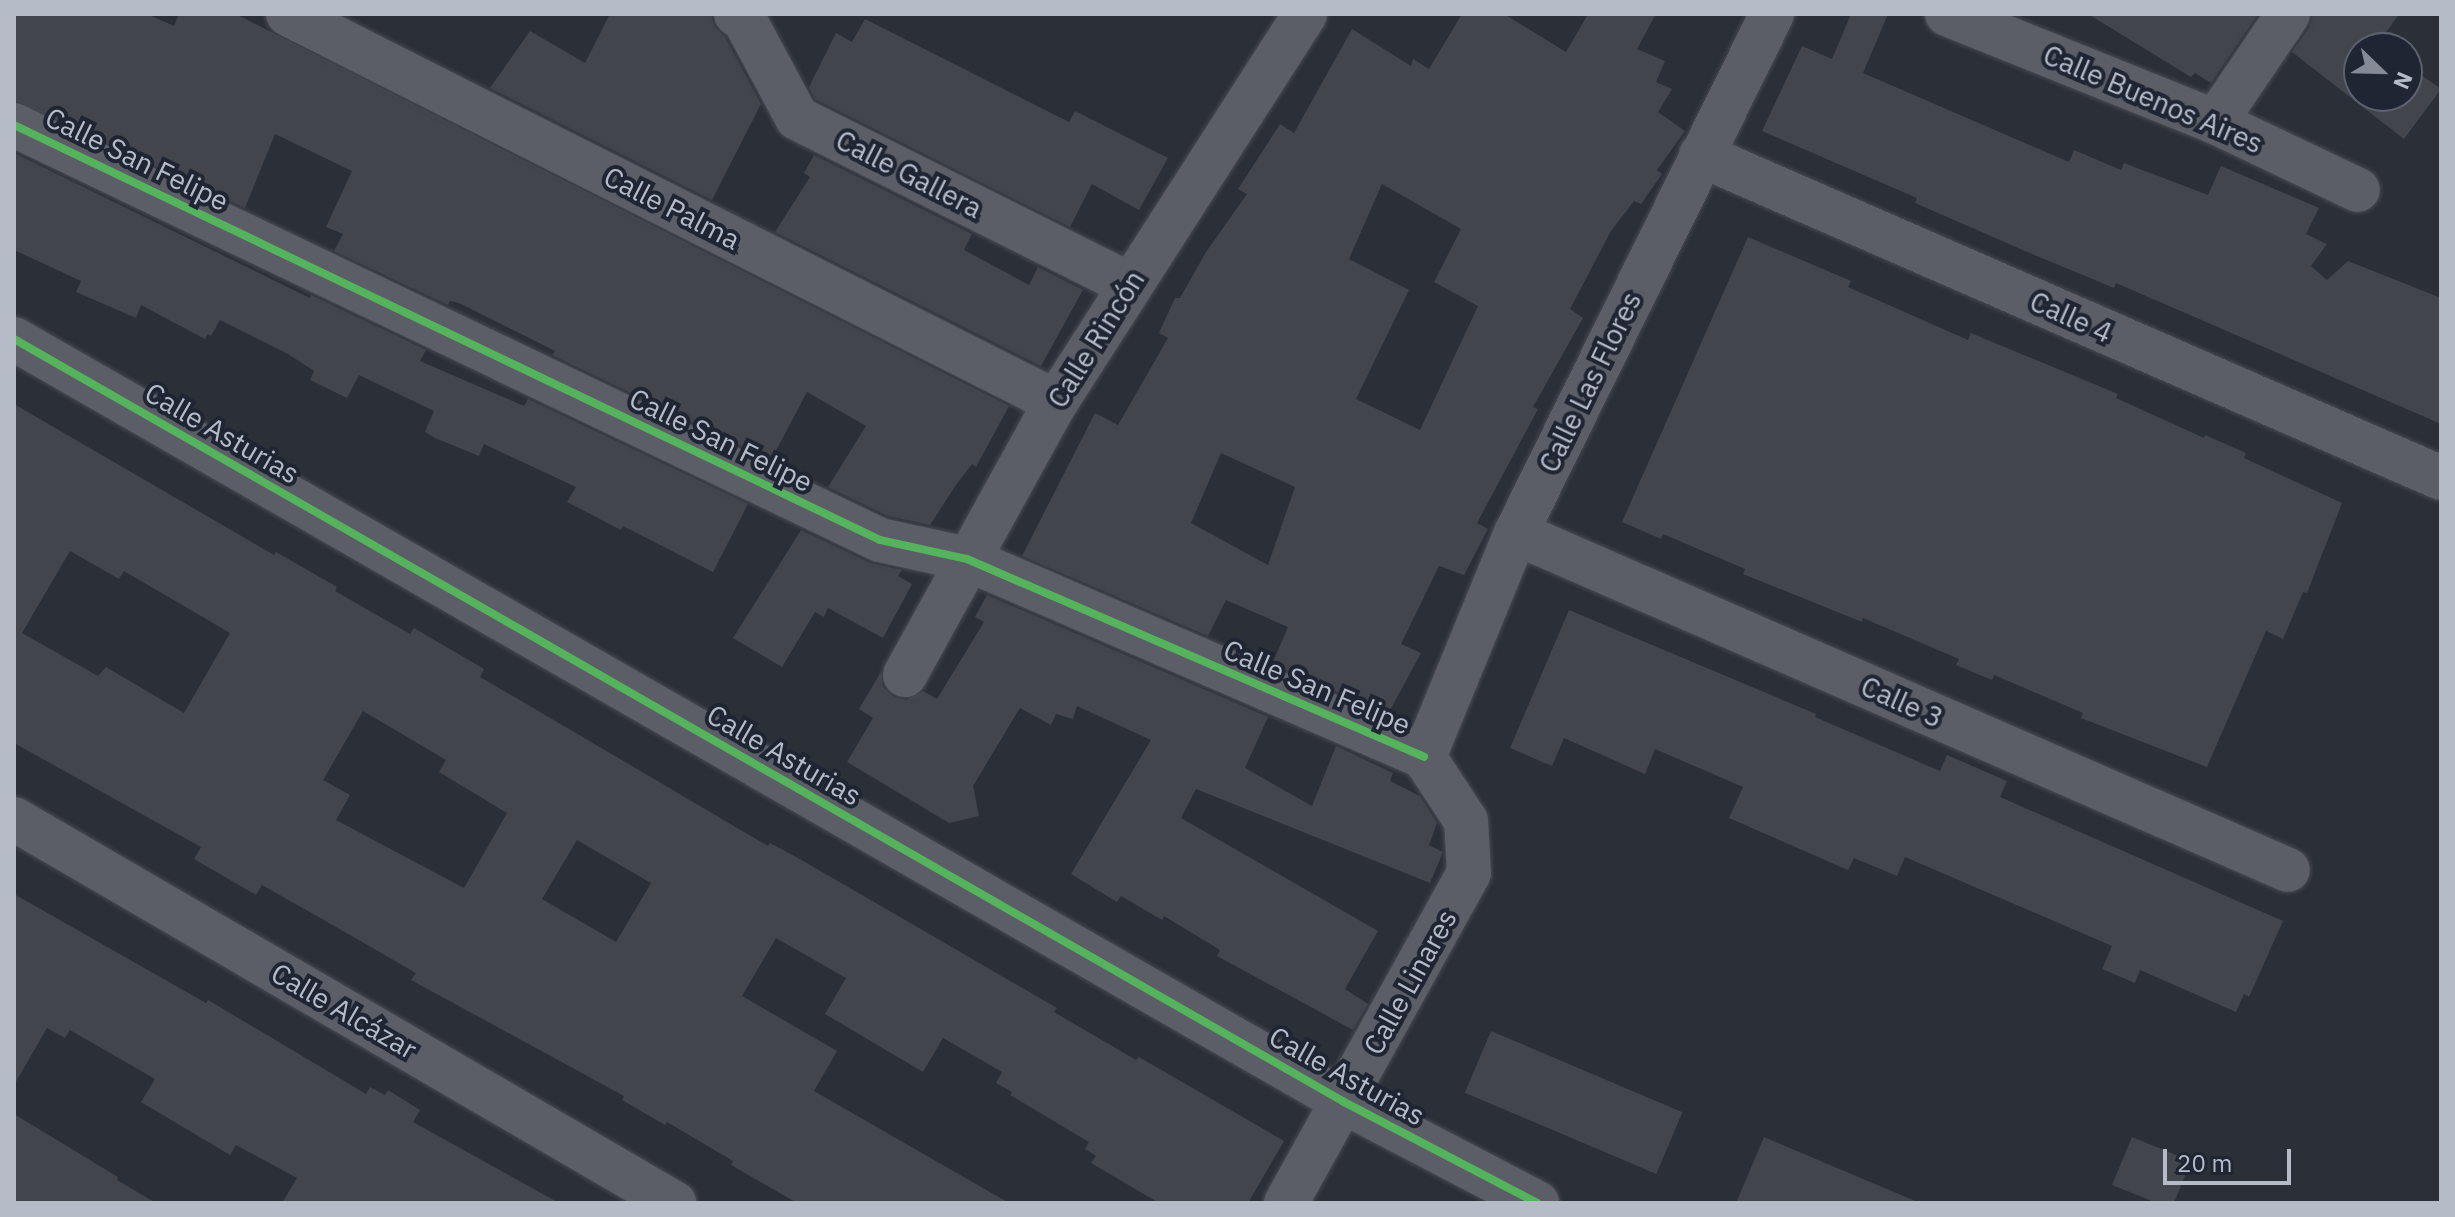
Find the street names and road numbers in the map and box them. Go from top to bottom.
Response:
street label: Calle Buenos Aires [2038,38,2268,160]
street label: Calle San Felipe [40,100,234,218]
street label: Calle Gallera [830,123,988,225]
street label: Calle Palma [598,159,746,257]
street label: Calle Rincón [1040,264,1152,414]
street label: Calle 4 [2025,284,2117,350]
street label: Calle Las Flores [1532,286,1648,478]
street label: Calle Asturias [139,375,305,491]
street label: Calle San Felipe [624,381,818,499]
street label: Calle San Felipe [1219,633,1415,741]
street label: Calle 3 [1856,669,1948,735]
street label: Calle Asturias [701,697,867,813]
street label: Calle Linares [1356,904,1464,1060]
street label: Calle Alcázar [265,956,423,1066]
street label: Calle Asturias [1263,1020,1431,1132]

